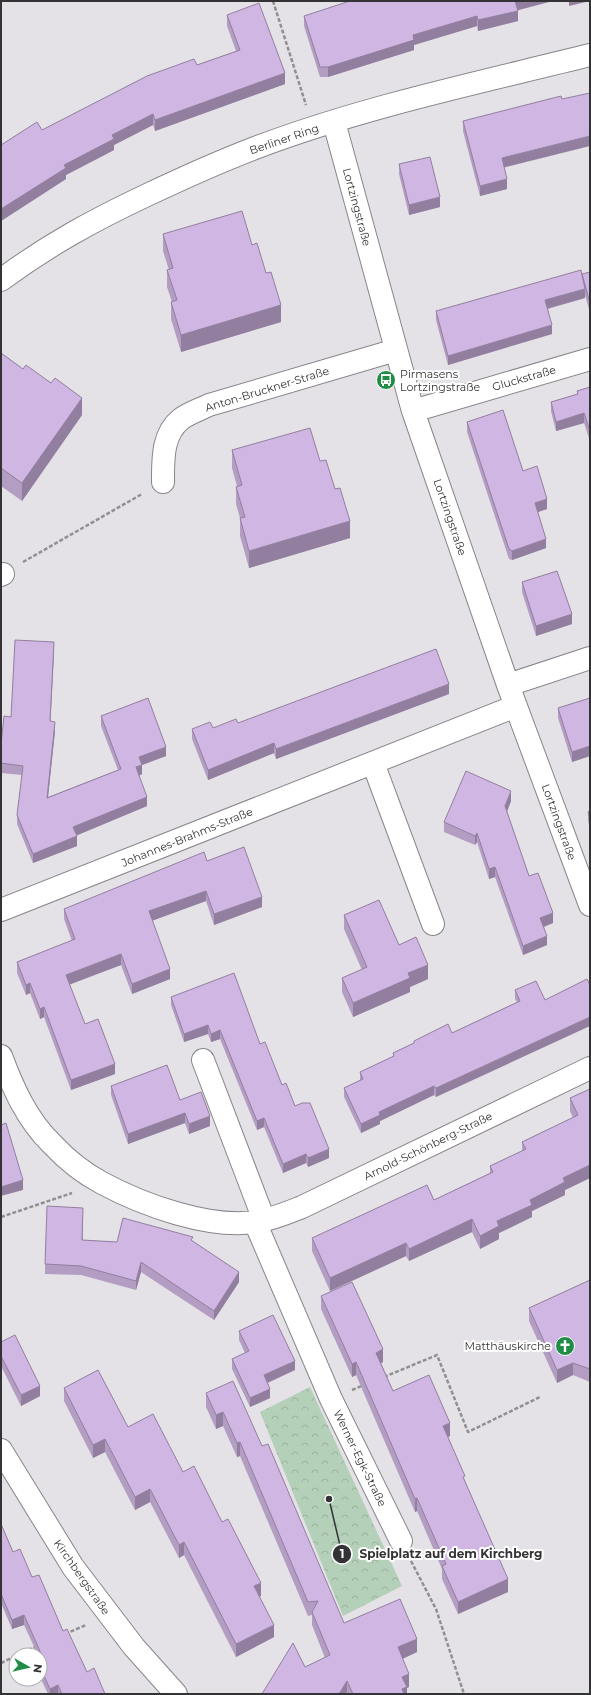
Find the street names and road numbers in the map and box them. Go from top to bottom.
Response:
street label: Berliner Ring [247,121,321,157]
street label: Lortzingstraße [340,166,374,248]
street label: Gluckstraße [491,362,558,394]
street label: Anton-Bruckner-Straße [203,363,331,415]
street label: Lortzingstraße [430,477,470,558]
street label: Lortzingstraße [539,782,579,862]
street label: Johannes-Brahms-Straße [118,804,255,870]
street label: Arnold-Schönberg-Straße [361,1109,495,1183]
street label: Werner-Egk-Straße [330,1407,390,1509]
street label: Kirchbergstraße [51,1537,113,1618]

